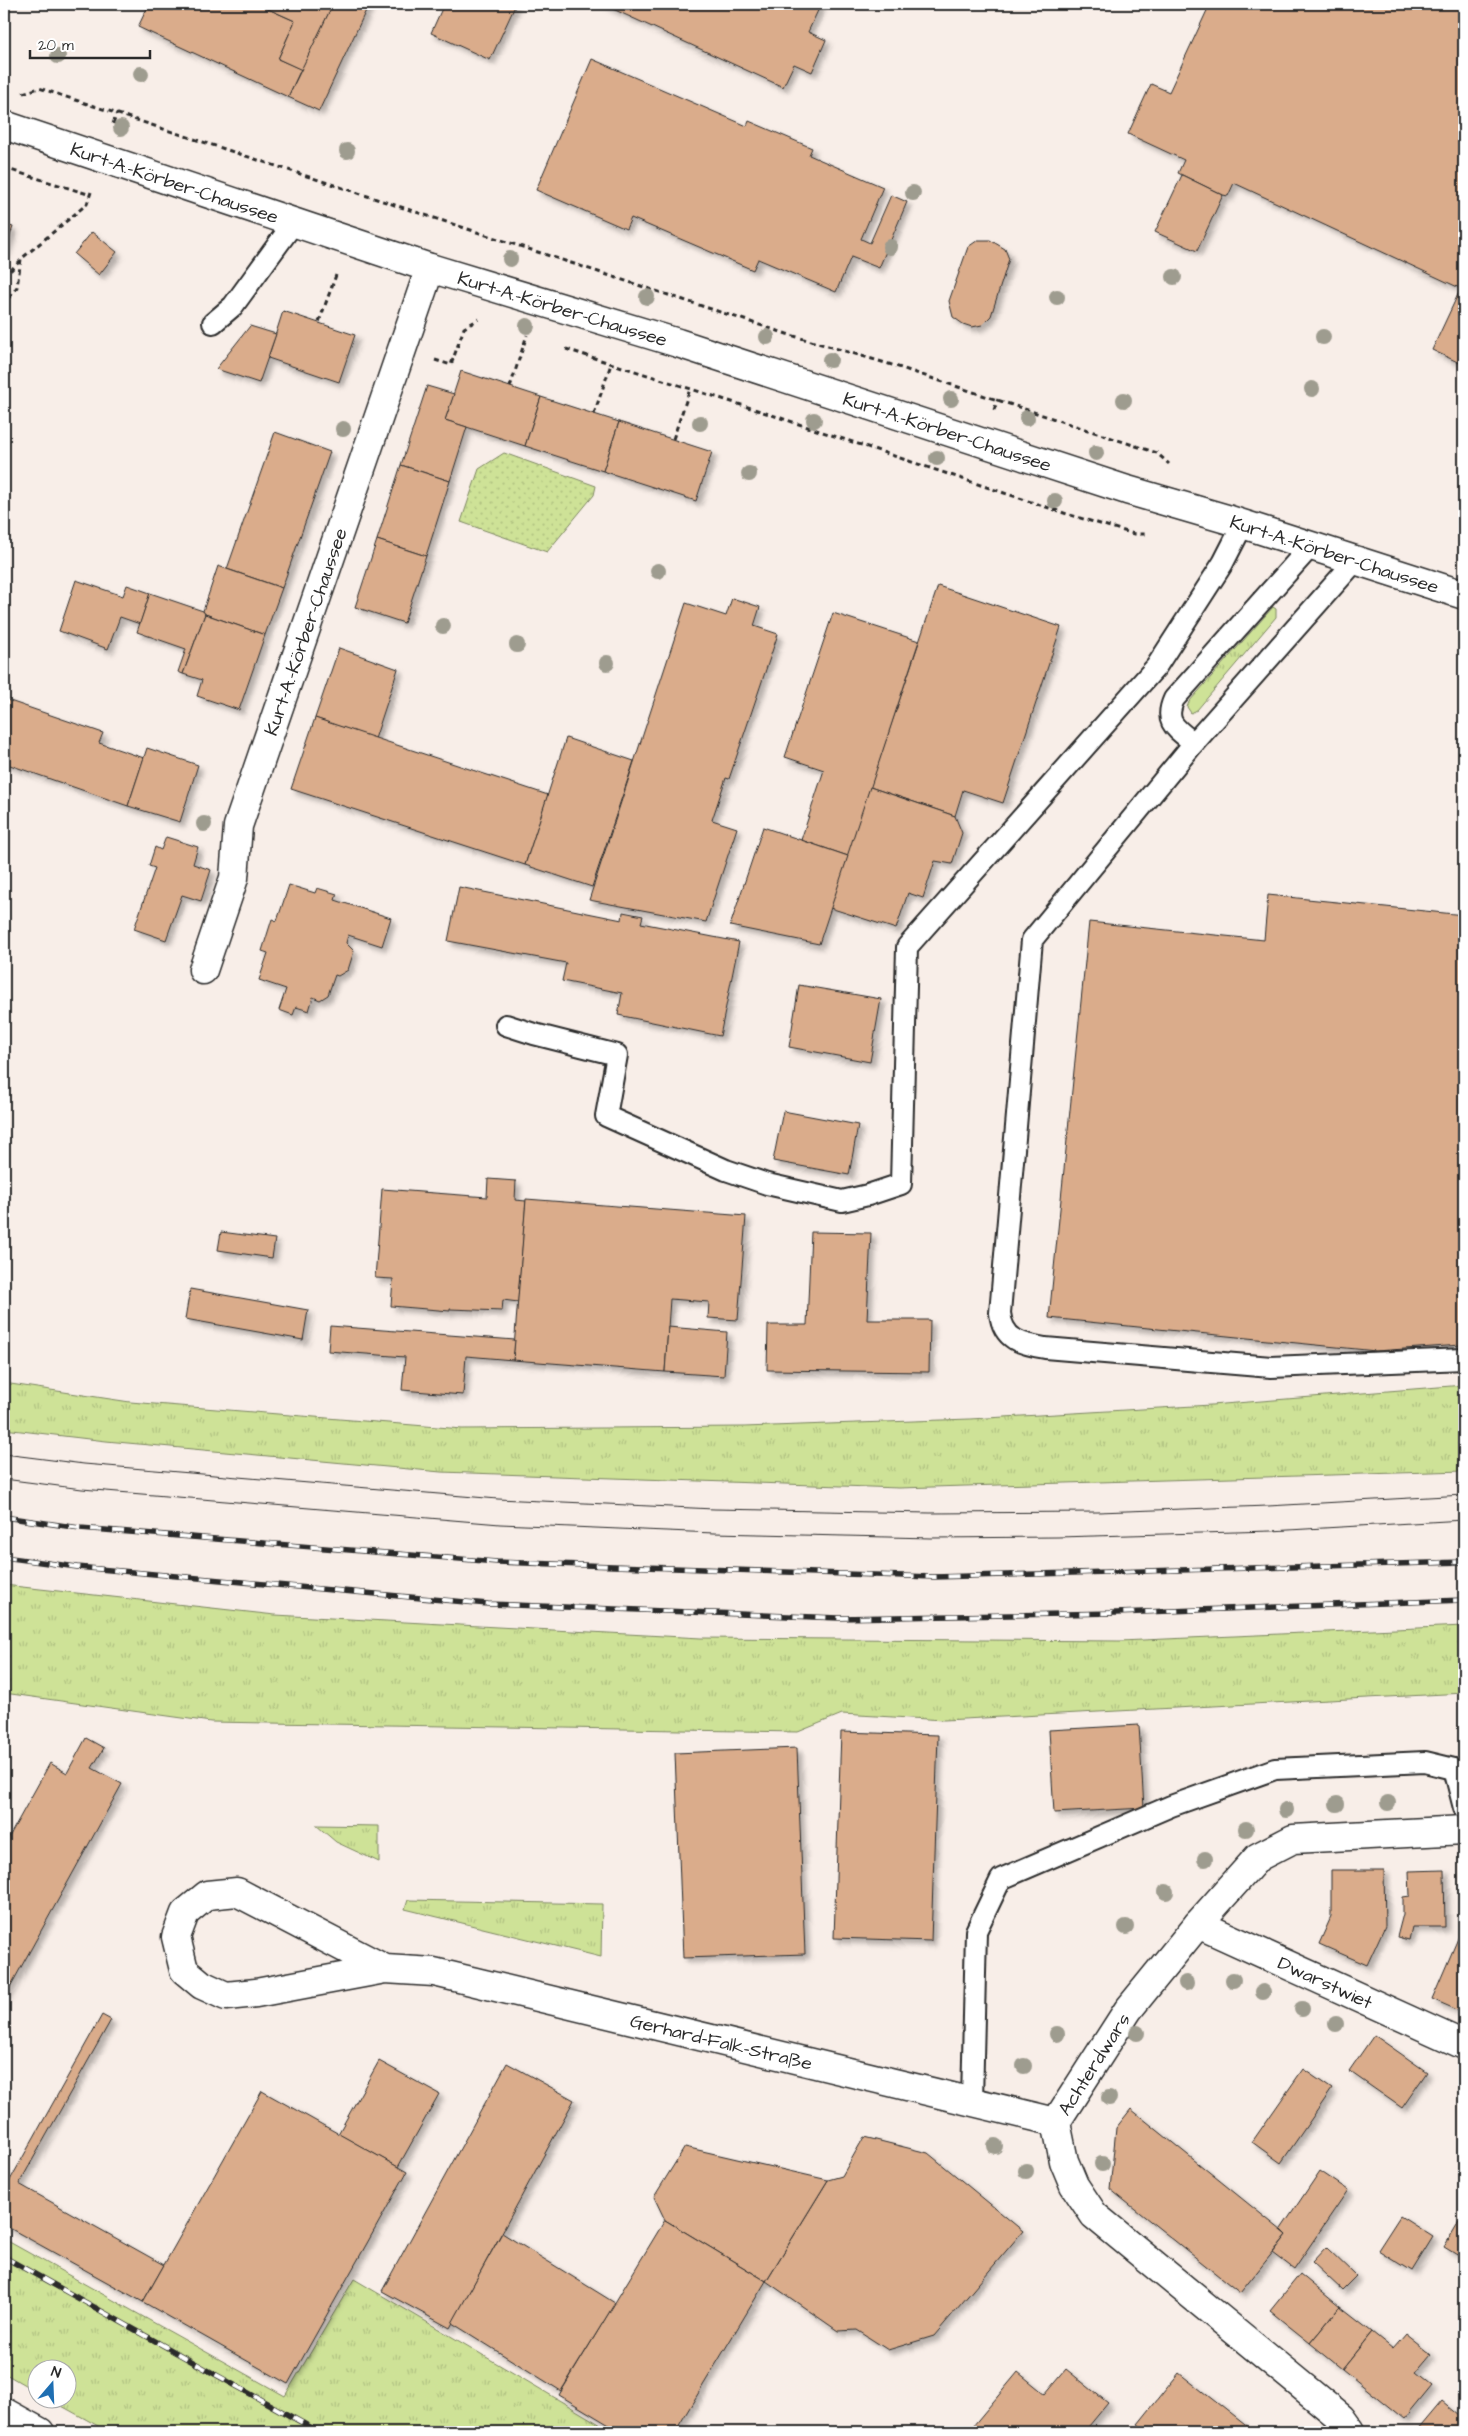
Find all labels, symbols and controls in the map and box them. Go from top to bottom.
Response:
scale bar [30,28,150,60]
text: 20 m [38,35,74,56]
street label: Kurt-A.-Körber-Chaussee [67,136,282,231]
street label: Kurt-A.-Körber-Chaussee [454,265,670,354]
street label: Kurt-A.-Körber-Chaussee [839,386,1055,479]
street label: Kurt-A.-Körber-Chaussee [1226,509,1442,601]
street label: Kurt-A.-Körber-Chaussee [258,525,355,739]
street label: Dwarstwiet [1273,1950,1377,2017]
street label: Gerhard-Falk-Straße [627,2008,815,2078]
street label: Achterdwars [1052,2008,1138,2121]
north arrow [28,2358,78,2408]
text: N [48,2362,64,2384]

